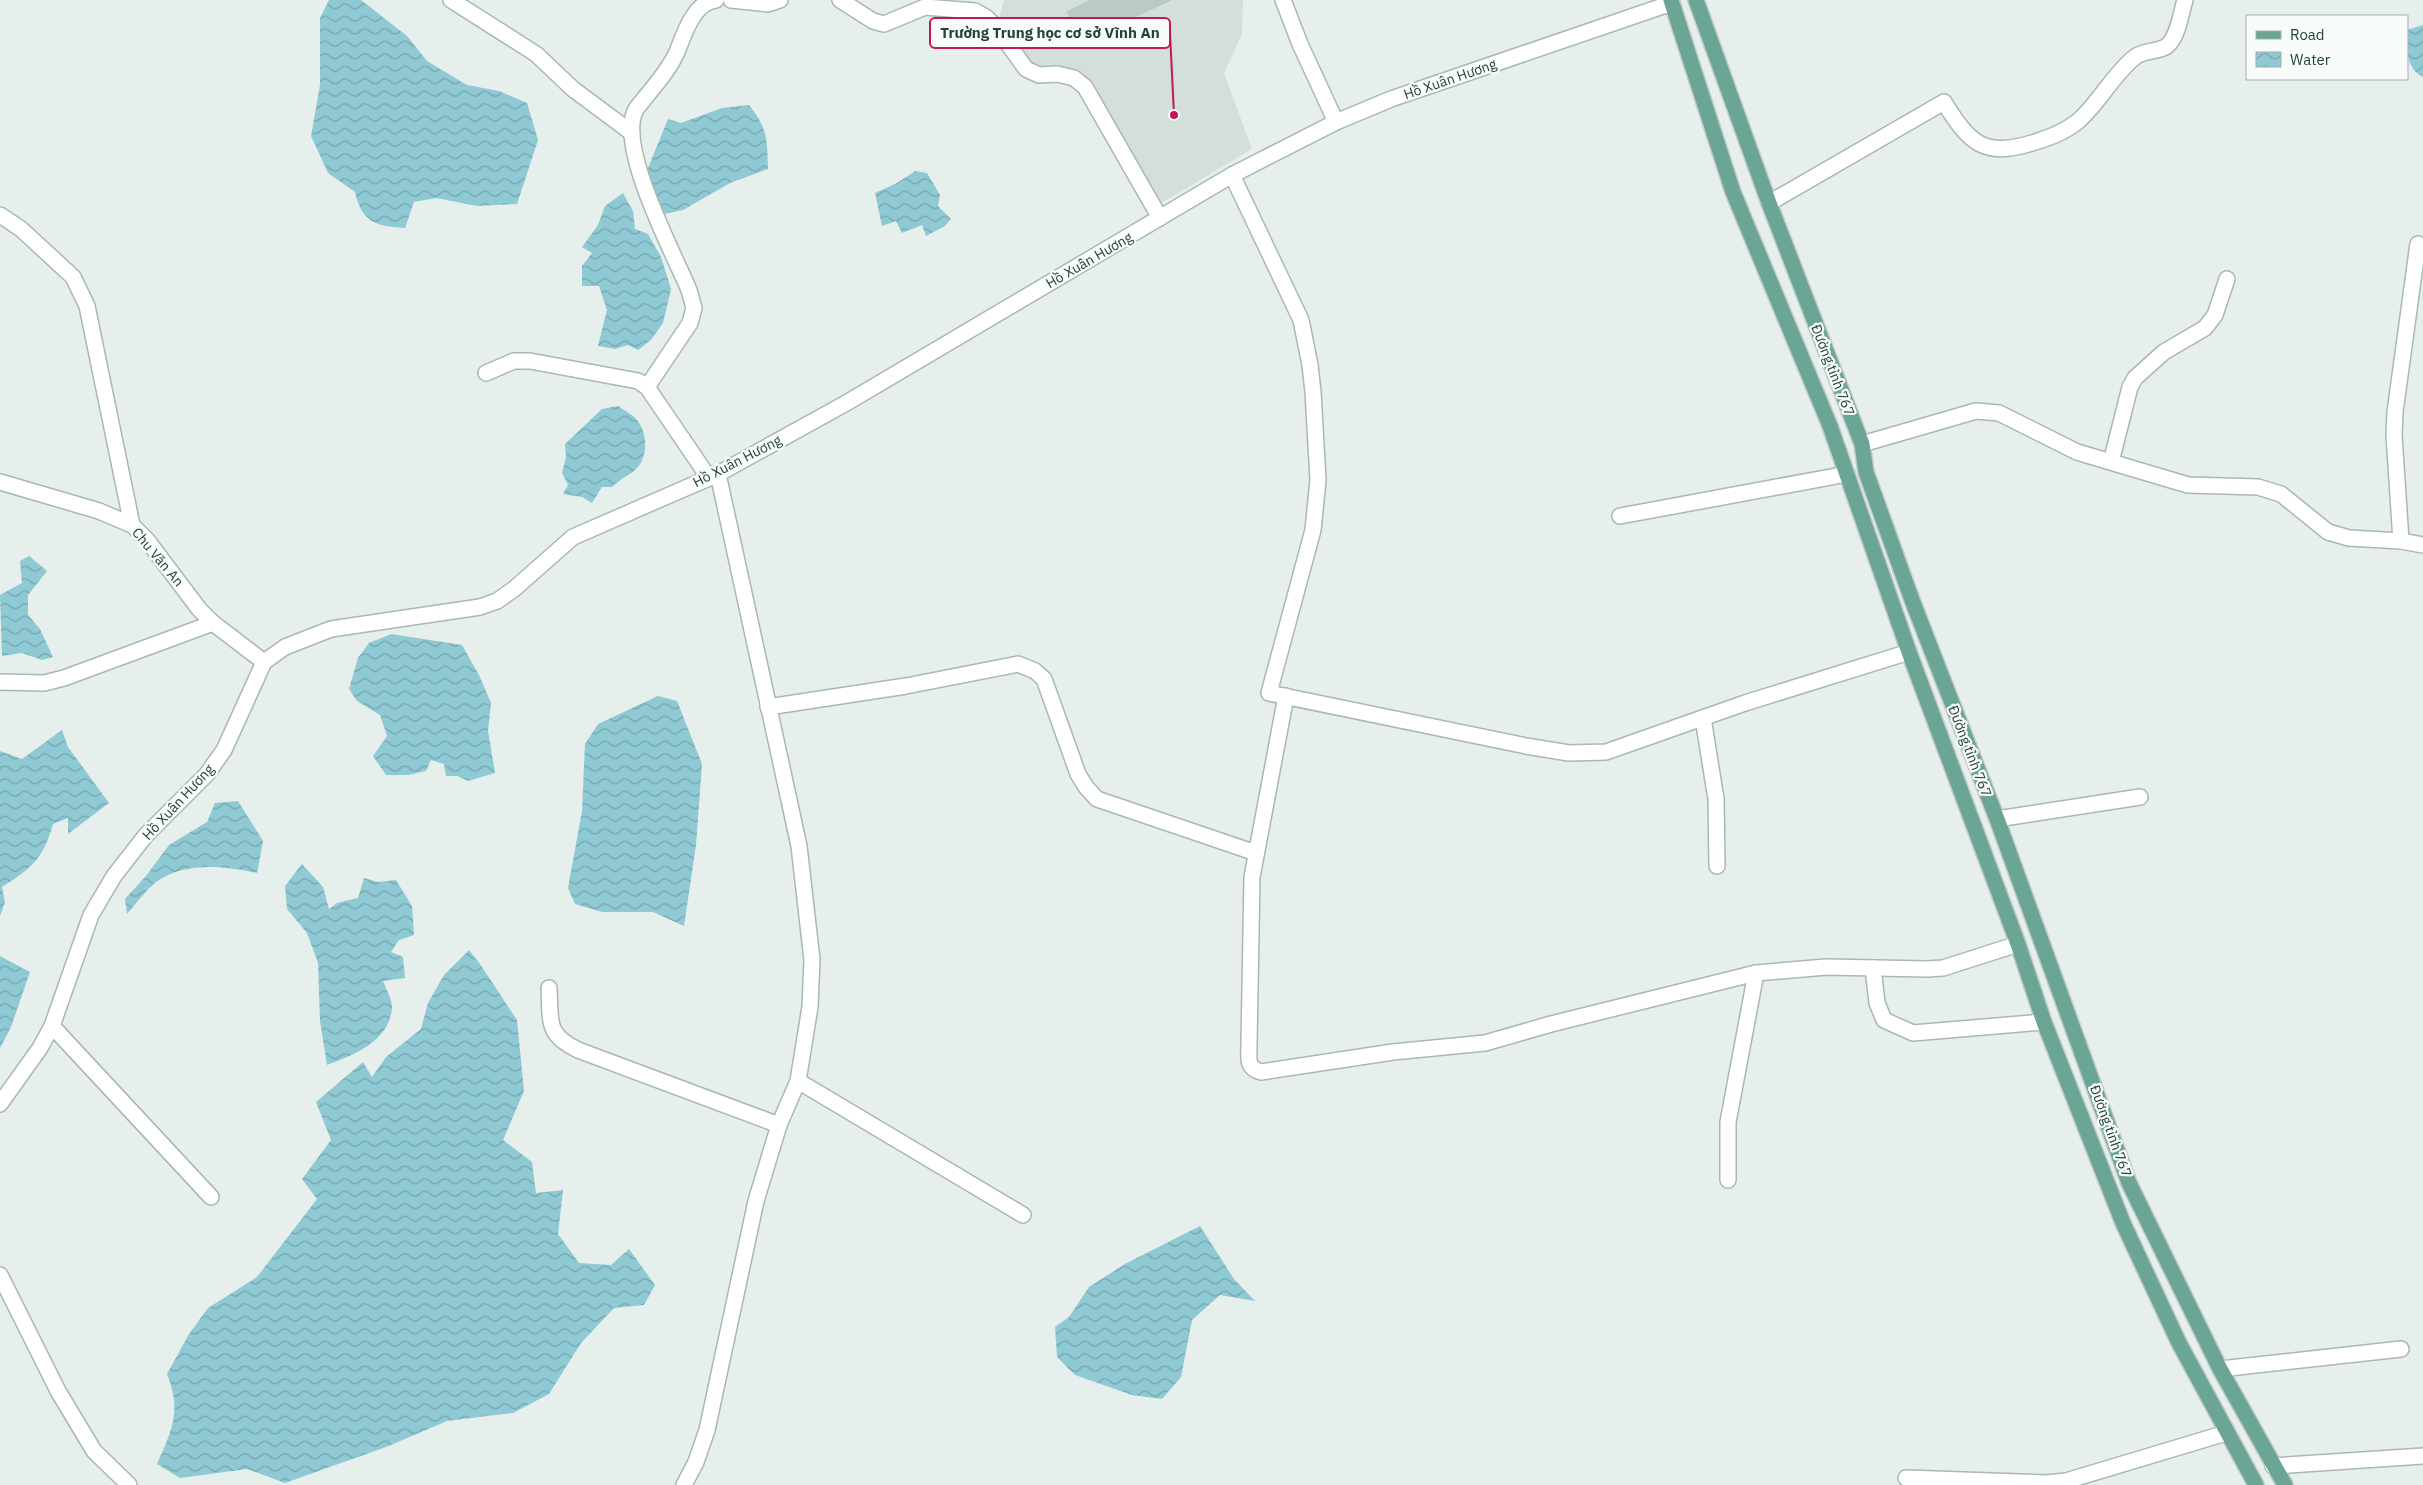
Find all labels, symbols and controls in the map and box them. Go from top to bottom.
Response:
legend [2246,15,2408,80]
callout: Trường Trung học cơ sở Vĩnh An [930,18,1170,48]
text: Trường Trung học cơ sở Vĩnh An [940,23,1160,42]
text: Road [2290,25,2325,44]
text: Water [2290,50,2331,69]
street label: Hồ Xuân Hương [1401,54,1499,103]
street label: Hồ Xuân Hương [1042,228,1136,292]
street label: Đường tỉnh 767 [1807,322,1859,418]
street label: Hồ Xuân Hương [690,431,785,491]
street label: Chu Văn An [128,524,188,590]
street label: Đường tỉnh 767 [1944,703,1996,799]
street label: Hồ Xuân Hương [138,760,218,844]
street label: Đường tỉnh 767 [2086,1082,2136,1180]

